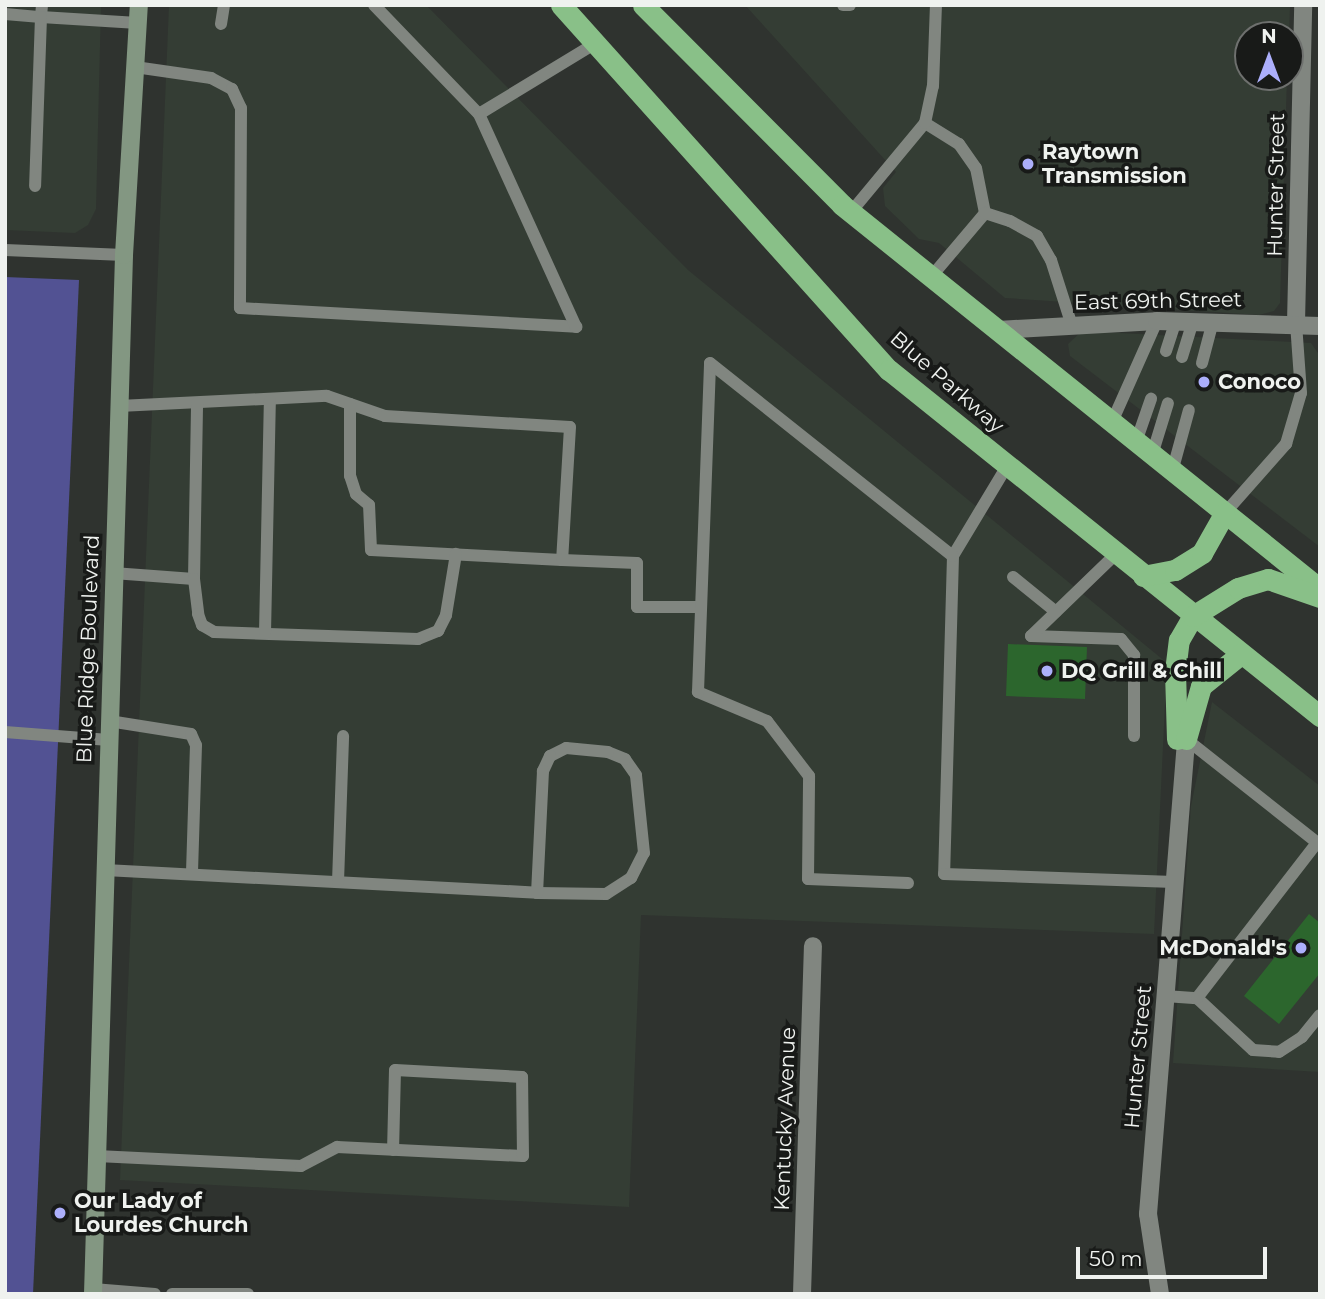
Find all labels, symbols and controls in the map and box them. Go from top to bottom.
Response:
north arrow [1234,21,1304,91]
text: N [1261,25,1277,48]
street label: Hunter Street [1262,113,1290,257]
place label: Raytown Transmission [1042,139,1187,189]
marker: Raytown Transmission [1020,156,1036,172]
street label: East 69th Street [1074,287,1242,315]
street label: Blue Parkway [885,326,1009,438]
place label: Conoco [1218,369,1301,395]
marker: Conoco [1196,374,1212,390]
street label: Blue Ridge Boulevard [71,534,105,764]
place label: DQ Grill & Chill [1061,658,1222,684]
marker: DQ Grill & Chill [1039,663,1055,679]
place label: McDonald's [1159,935,1287,961]
marker: McDonald's [1293,940,1309,956]
street label: Hunter Street [1119,984,1157,1130]
street label: Kentucky Avenue [769,1027,801,1211]
place label: Our Lady of Lourdes Church [74,1188,248,1238]
marker: Our Lady of Lourdes Church [52,1205,68,1221]
scale bar [1080,1232,1271,1276]
text: 50 m [1089,1246,1143,1271]

